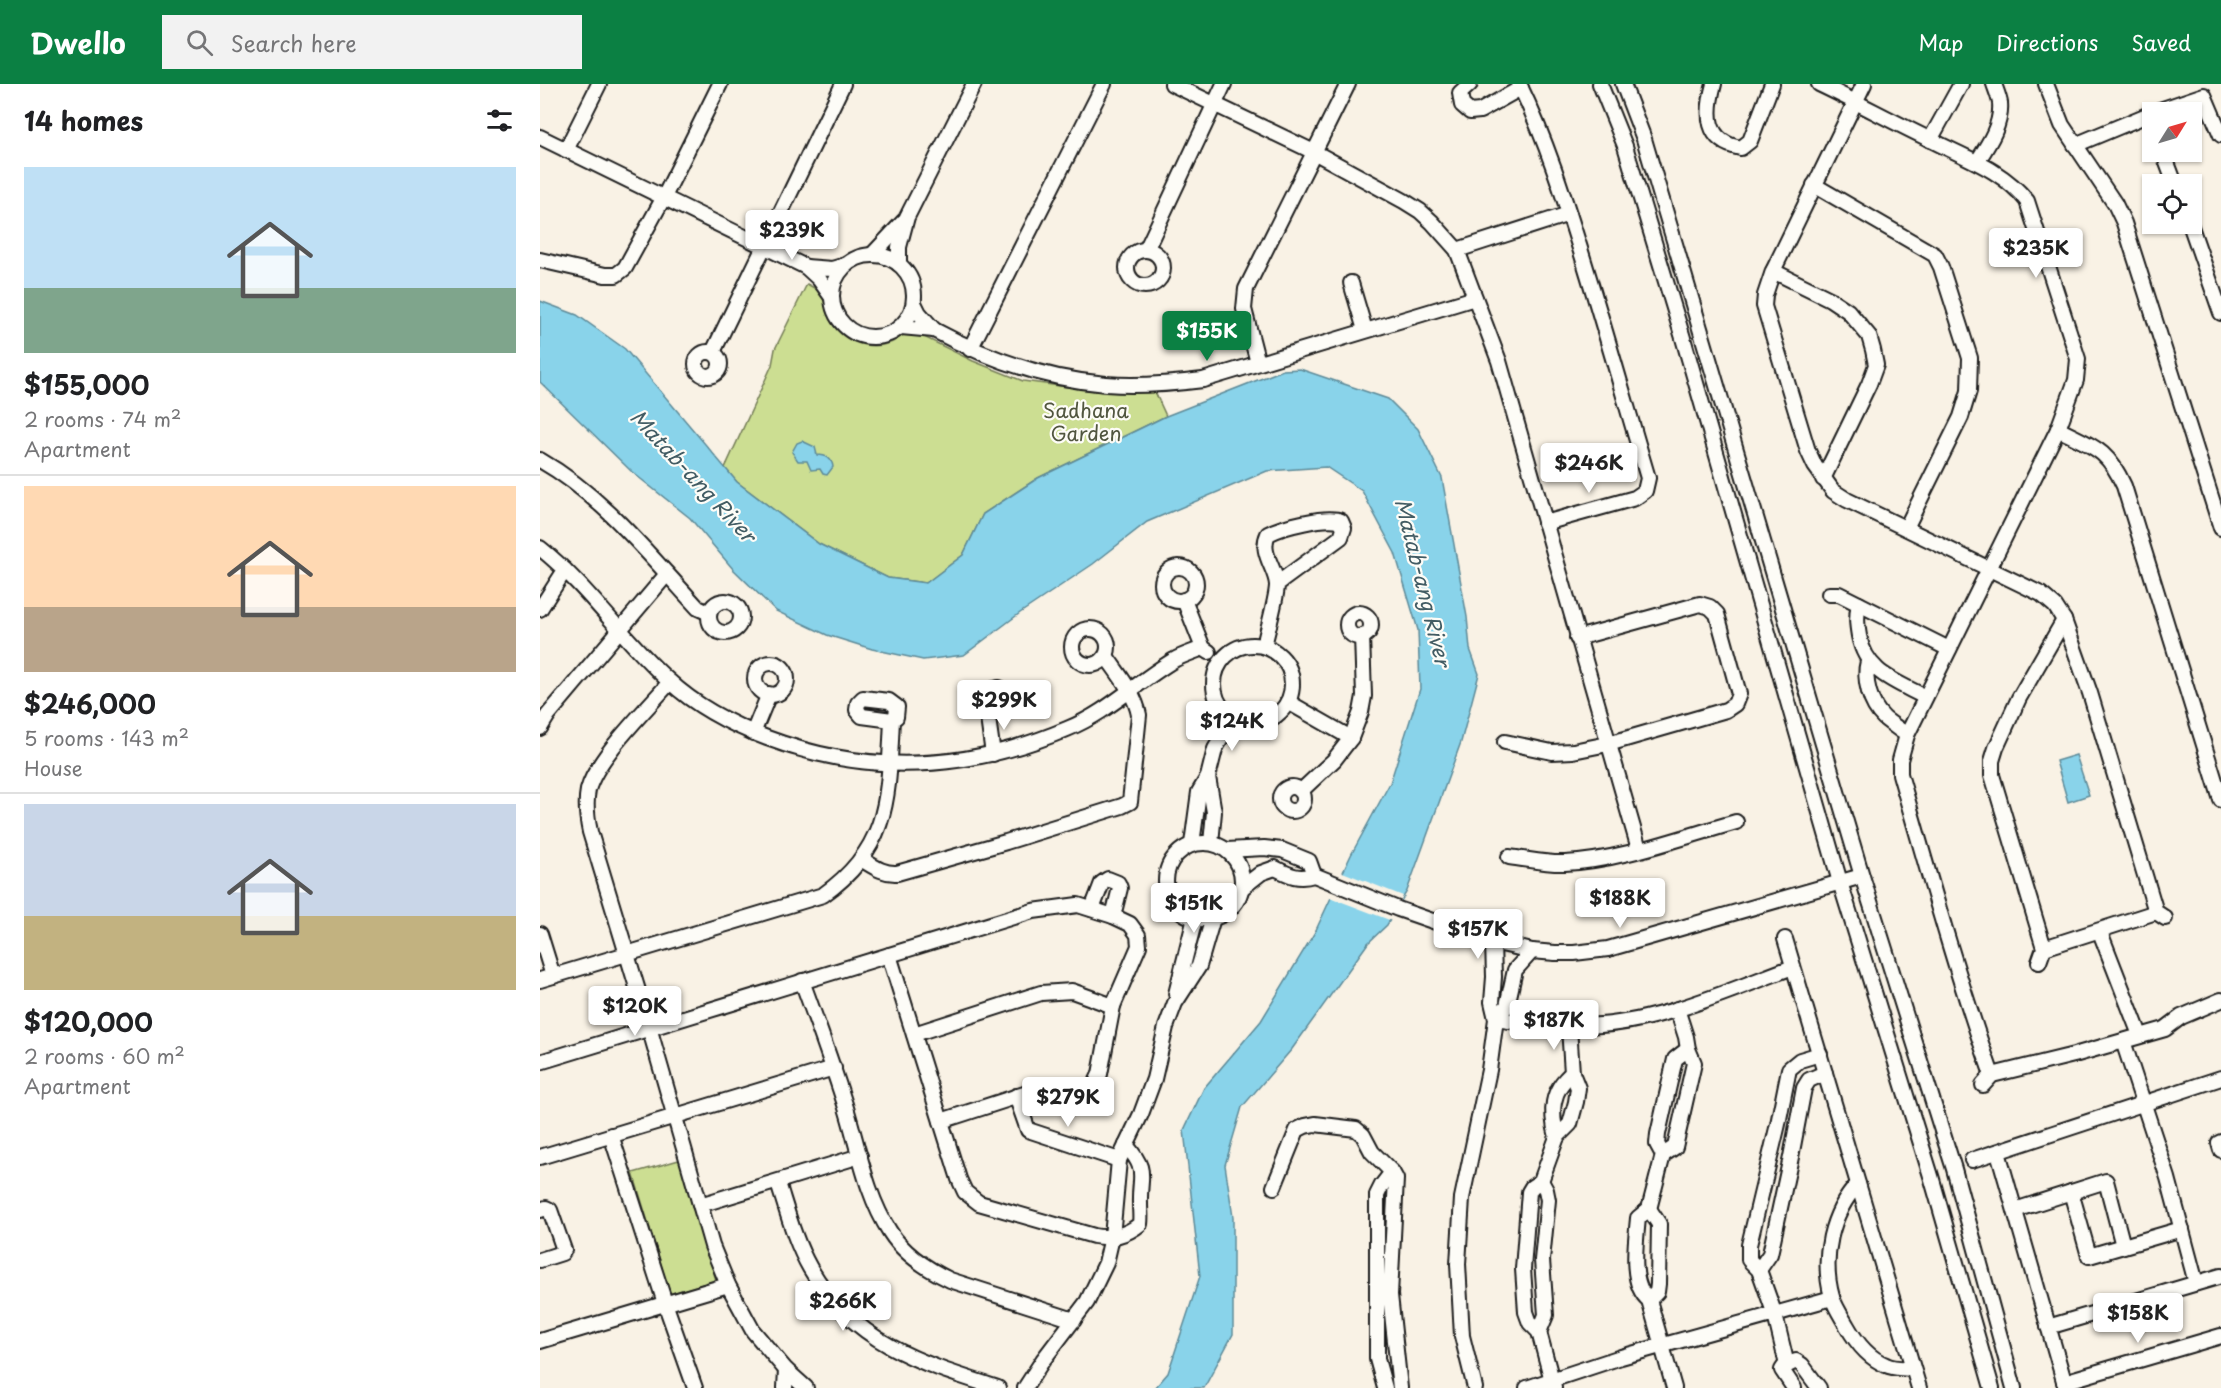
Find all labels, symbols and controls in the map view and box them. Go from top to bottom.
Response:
search box [162,15,582,69]
text: Dwello [30,21,126,64]
icon: search [183,26,216,59]
text: Search here [231,26,357,59]
text: Map [1918,26,1963,58]
text: Directions [1996,26,2098,58]
text: Saved [2131,26,2191,58]
text: 14 homes [24,101,143,140]
north arrow [2142,102,2202,162]
map controls [2142,102,2202,234]
icon: filters [483,104,516,137]
button: locate [2142,174,2202,234]
icon: home [216,206,324,314]
pin: $239K [750,210,834,261]
text: $239K [759,214,825,244]
pin: $235K [1994,228,2078,279]
text: $235K [2003,232,2069,262]
pin: $155K [1165,311,1249,362]
text: $155K [1176,315,1238,345]
text: $155,000 [24,365,149,404]
park label: Sadhana Garden [1043,395,1129,448]
water label: Matab-ang River [624,401,766,551]
text: 2 rooms · 74 m² [24,404,181,434]
text: Apartment [24,434,131,464]
pin: $246K [1547,443,1631,494]
text: $246K [1554,447,1624,477]
water label: Matab-ang River [1388,495,1461,672]
icon: home [216,525,324,633]
pin: $299K [962,680,1046,731]
text: $246,000 [24,684,156,723]
text: $299K [971,684,1037,714]
pin: $124K [1190,701,1274,752]
text: $124K [1200,705,1264,735]
text: 5 rooms · 143 m² [24,723,189,753]
text: House [24,753,83,783]
icon: home [216,843,324,951]
pin: $188K [1578,878,1662,929]
text: $188K [1589,882,1651,912]
pin: $151K [1152,883,1236,934]
text: $151K [1165,887,1223,917]
pin: $157K [1436,909,1520,960]
text: $157K [1448,913,1508,943]
pin: $120K [593,986,677,1037]
text: $120K [602,990,668,1020]
pin: $187K [1512,1000,1596,1051]
text: $120,000 [24,1002,153,1041]
text: $187K [1524,1004,1584,1034]
text: 2 rooms · 60 m² [24,1041,185,1071]
text: Apartment [24,1071,131,1101]
pin: $279K [1026,1077,1110,1128]
text: $279K [1036,1081,1100,1111]
pin: $266K [801,1281,885,1332]
text: $266K [809,1285,877,1315]
pin: $158K [2096,1293,2180,1344]
text: $158K [2107,1297,2169,1327]

